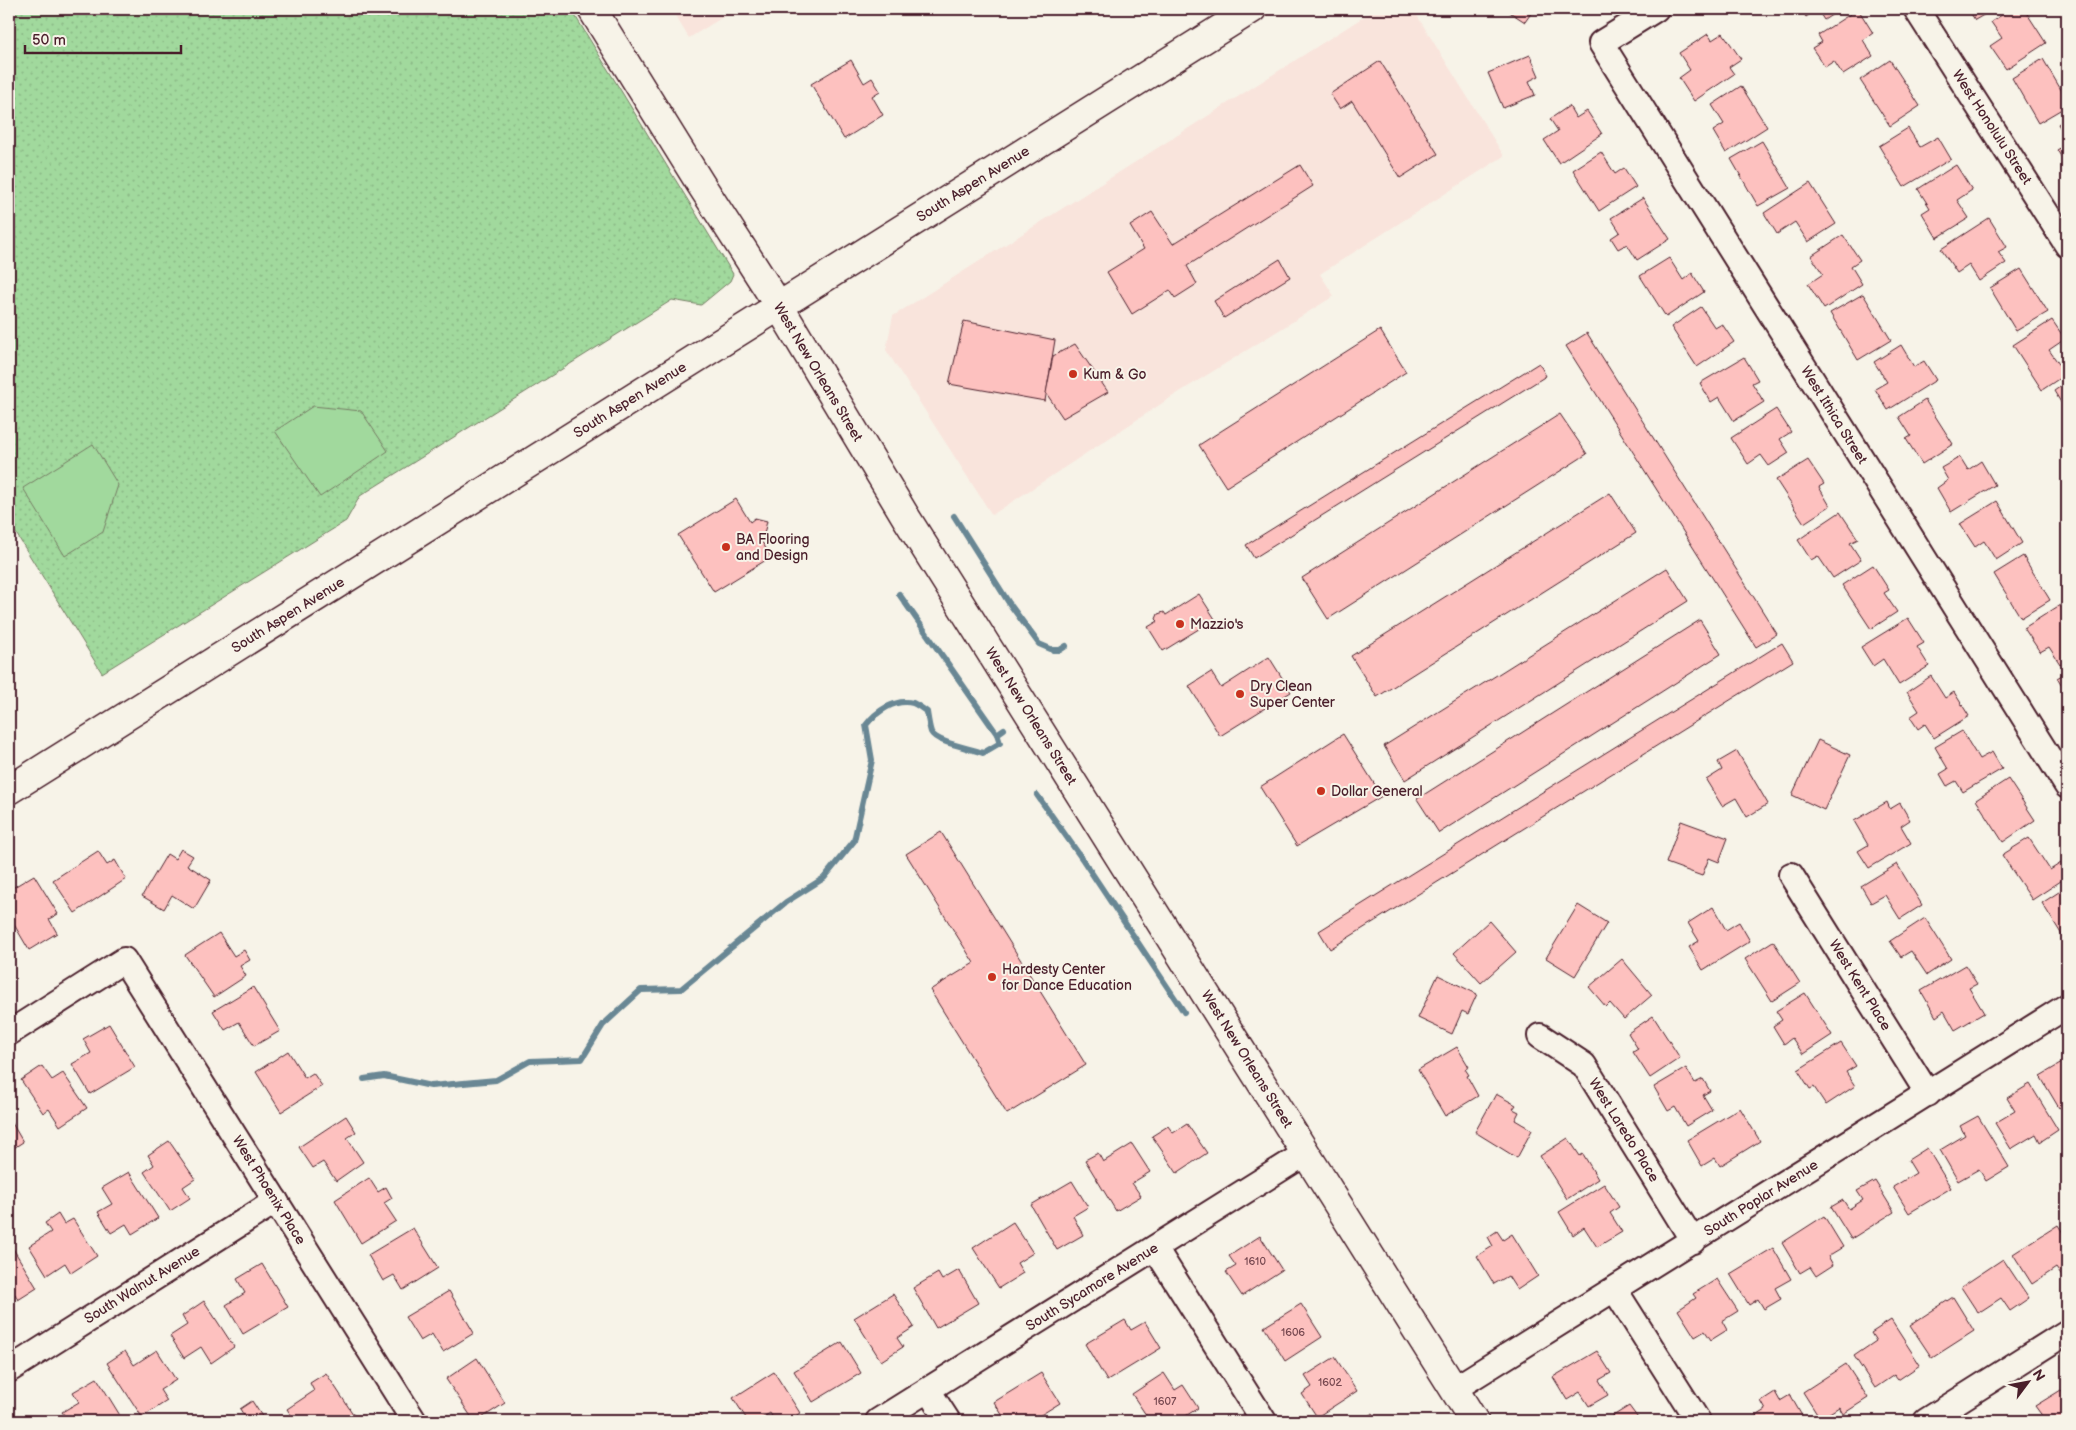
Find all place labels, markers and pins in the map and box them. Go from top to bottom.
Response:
place label: Kum & Go [1083,366,1146,383]
marker: Kum & Go [1067,368,1079,380]
place label: BA Flooring and Design [736,531,810,564]
marker: BA Flooring and Design [720,541,732,553]
place label: Mazzio's [1190,616,1244,633]
marker: Mazzio's [1174,618,1186,630]
place label: Dry Clean Super Center [1250,678,1336,711]
marker: Dry Clean Super Center [1234,688,1246,700]
place label: Dollar General [1331,783,1423,800]
marker: Dollar General [1315,785,1327,797]
place label: Hardesty Center for Dance Education [1002,961,1132,994]
marker: Hardesty Center for Dance Education [986,971,998,983]

